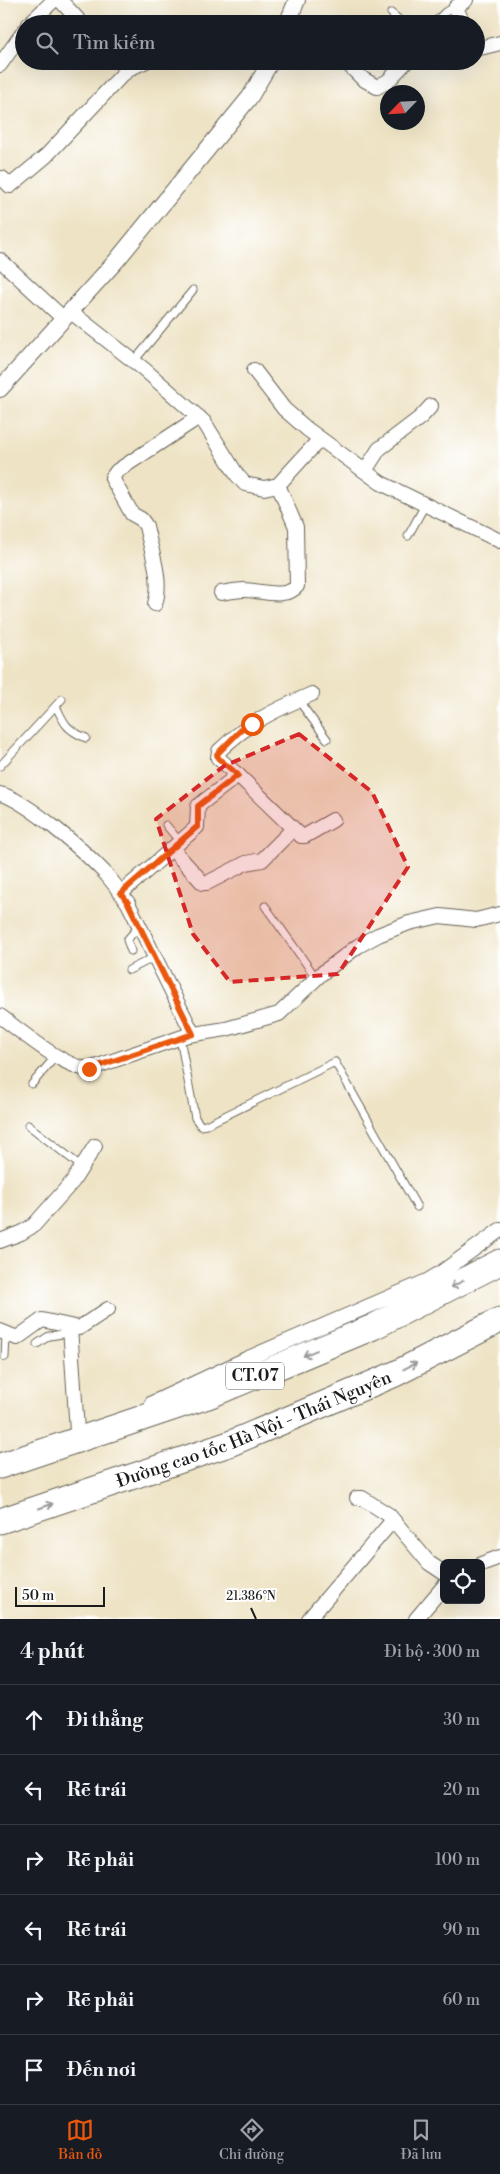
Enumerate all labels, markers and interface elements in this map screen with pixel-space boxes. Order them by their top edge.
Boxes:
search box [15,15,485,70]
icon: search [33,29,61,57]
text: Tìm kiếm [73,31,156,55]
north arrow [380,85,425,130]
route start [241,713,264,736]
route end [78,1058,101,1081]
one-way arrow [449,1279,464,1289]
one-way arrow [303,1349,318,1359]
one-way arrow [402,1361,417,1370]
road number: CT.07 [226,1362,284,1390]
street label: Đường cao tốc Hà Nội - Thái Nguyên [113,1365,395,1493]
one-way arrow [38,1500,54,1510]
map controls [440,1559,485,1604]
button: locate [440,1559,485,1604]
scale bar [15,1584,105,1607]
text: 50 m [22,1587,54,1605]
text: 21.386°N [226,1589,276,1604]
text: 4 phút [20,1639,84,1665]
text: Đi bộ · 300 m [384,1642,480,1662]
icon: ahead [20,1706,48,1734]
text: Đi thẳng [67,1708,143,1732]
text: 30 m [443,1710,480,1730]
icon: left [20,1776,48,1804]
text: Rẽ trái [67,1778,127,1802]
text: 20 m [443,1780,480,1800]
icon: right [20,1846,48,1874]
text: Rẽ phải [67,1848,134,1872]
text: 100 m [435,1850,480,1870]
icon: left [20,1916,48,1944]
text: Rẽ trái [67,1918,127,1942]
text: 90 m [442,1920,480,1940]
icon: right [20,1986,48,2014]
text: Rẽ phải [67,1988,134,2012]
text: 60 m [442,1990,480,2010]
icon: arrive [20,2056,48,2084]
text: Đến nơi [67,2058,136,2082]
tab: Bản đồ [58,2116,102,2164]
tab: Chỉ đường [219,2116,284,2164]
tab: Đã lưu [401,2116,442,2164]

